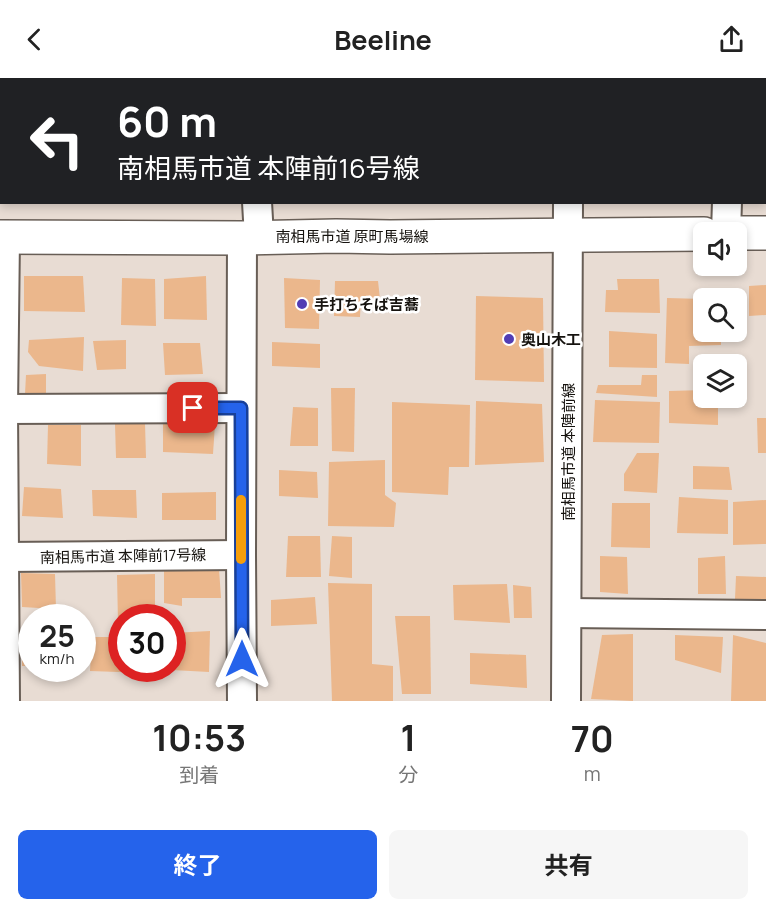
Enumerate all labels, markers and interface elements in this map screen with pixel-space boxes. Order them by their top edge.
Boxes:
text: Beeline [334,21,432,58]
icon: back [18,23,51,56]
icon: share [715,23,748,56]
text: 60 m [117,92,217,150]
icon: left [18,102,96,180]
text: 南相馬市道 本陣前16号線 [117,149,420,186]
map controls [693,222,747,408]
button: sound [693,222,747,276]
street label: 南相馬市道 原町馬場線 [275,226,429,247]
button: search [693,288,747,342]
place label: 手打ちそば吉蕎 [314,294,419,315]
marker: 手打ちそば吉蕎 [295,297,309,311]
place label: 奥山木工 [521,329,581,350]
marker: 奥山木工 [502,332,516,346]
button: layers [693,354,747,408]
pin [167,382,218,433]
street label: 南相馬市道 本陣前線 [558,383,579,521]
icon: arrive [176,391,209,424]
street label: 南相馬市道 本陣前17号線 [40,544,206,568]
speed limit sign: 30 [108,604,186,682]
text: 25 [39,615,75,656]
position arrow [210,627,274,691]
text: km/h [40,648,74,669]
text: 10:53 [152,713,246,762]
text: 1 [401,713,416,762]
text: 70 [571,714,614,763]
text: m [584,760,601,787]
text: 到着 [179,761,219,788]
text: 分 [398,761,418,788]
button: 終了 [18,830,377,899]
button: 共有 [389,830,748,899]

